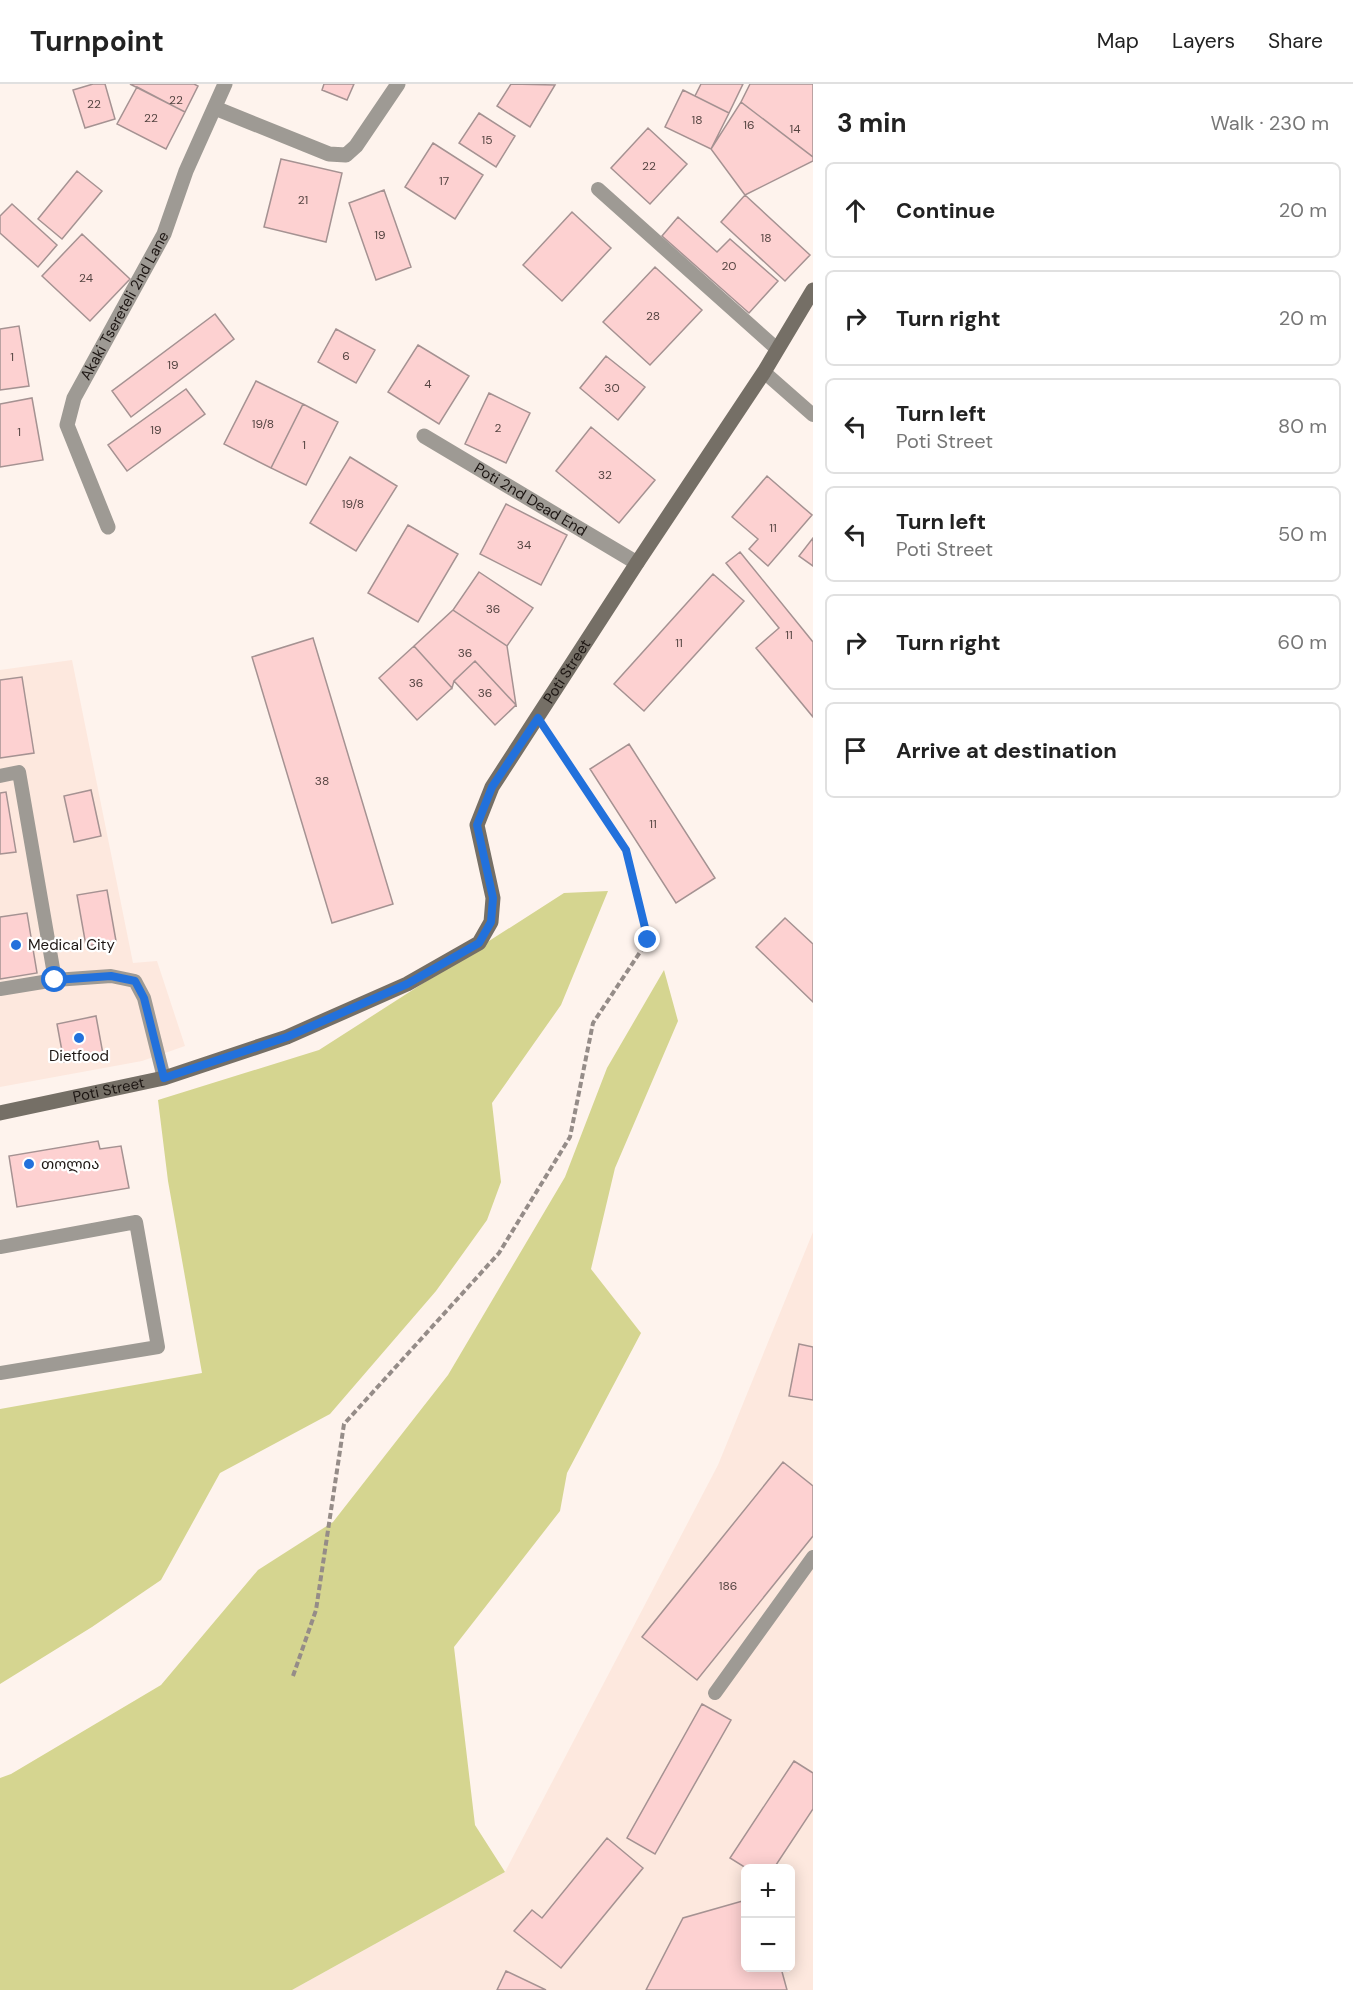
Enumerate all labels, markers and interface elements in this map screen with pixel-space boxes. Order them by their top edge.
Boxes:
text: Turnpoint [30,23,164,60]
text: Map [1097,27,1139,55]
text: Layers [1172,27,1235,55]
text: Share [1268,27,1323,55]
house number: 22 [169,92,183,108]
house number: 22 [87,96,101,112]
text: 3 min [837,106,906,140]
house number: 22 [144,110,158,126]
text: Walk · 230 m [1210,110,1329,136]
house number: 18 [691,112,703,128]
house number: 16 [743,117,755,133]
house number: 14 [789,121,801,137]
house number: 15 [481,132,493,148]
house number: 22 [642,158,656,174]
house number: 17 [439,173,449,189]
house number: 21 [298,192,308,208]
icon: ahead [839,194,872,227]
text: Continue [896,196,995,225]
text: 20 m [1279,197,1327,223]
house number: 19 [374,227,386,243]
street label: Akaki Tsereteli 2nd Lane [76,228,174,384]
house number: 18 [760,230,772,246]
house number: 20 [721,258,737,274]
house number: 24 [79,270,93,286]
icon: right [839,302,872,335]
text: Turn right [896,304,1001,333]
text: 20 m [1279,305,1327,331]
house number: 28 [646,308,660,324]
house number: 6 [342,348,350,364]
house number: 1 [10,349,14,365]
house number: 19 [167,357,179,373]
house number: 4 [424,376,432,392]
house number: 30 [604,380,620,396]
text: Turn left [896,399,986,428]
icon: left [839,410,872,443]
text: 80 m [1278,413,1327,439]
house number: 19/8 [252,416,274,432]
house number: 2 [495,420,502,436]
house number: 19 [150,422,162,438]
house number: 1 [17,424,21,440]
text: Poti Street [896,428,993,454]
house number: 1 [302,437,306,453]
street label: Poti 2nd Dead End [470,458,591,541]
house number: 32 [598,467,612,483]
house number: 19/8 [342,496,364,512]
text: Turn left [896,507,986,536]
icon: left [839,518,872,551]
house number: 11 [769,520,777,536]
text: 50 m [1278,521,1327,547]
text: Poti Street [896,536,993,562]
house number: 34 [517,537,531,553]
house number: 36 [486,601,500,617]
icon: right [839,626,872,659]
house number: 11 [785,627,793,643]
text: Turn right [896,628,1001,657]
text: 60 m [1278,629,1327,655]
street label: Poti Street [539,635,595,707]
house number: 11 [675,635,683,651]
house number: 36 [458,645,472,661]
house number: 36 [409,675,423,691]
house number: 36 [478,685,492,701]
icon: arrive [839,734,872,767]
text: Arrive at destination [896,736,1117,765]
house number: 38 [315,773,329,789]
house number: 11 [649,816,657,832]
route end [634,926,660,952]
place label: Medical City [28,935,115,955]
marker: Medical City [9,938,23,952]
route start [41,966,67,992]
marker: Dietfood [72,1031,86,1045]
place label: Dietfood [49,1046,109,1066]
street label: Poti Street [71,1072,146,1107]
place label: თოლია [41,1154,99,1174]
marker: თოლია [22,1157,36,1171]
house number: 186 [719,1578,737,1594]
map controls [741,1864,795,1972]
button: + [741,1864,795,1918]
button: − [741,1918,795,1972]

